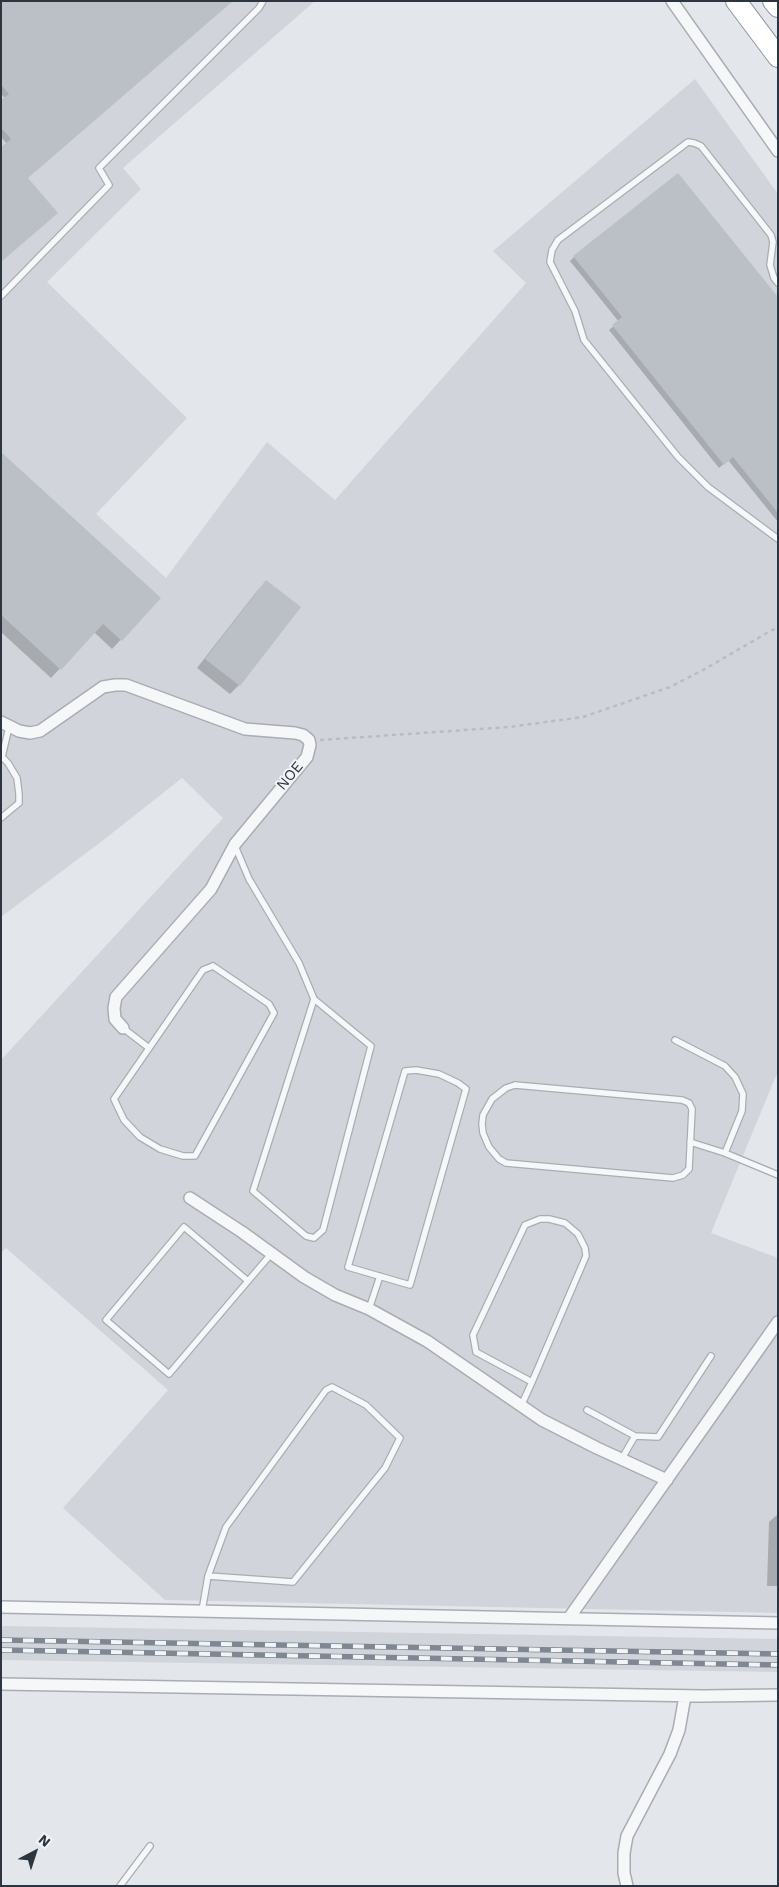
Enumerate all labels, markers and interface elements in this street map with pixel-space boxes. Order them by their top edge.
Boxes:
street label: NOE [273,758,307,794]
north arrow [10,1827,60,1877]
text: N [36,1831,54,1850]

